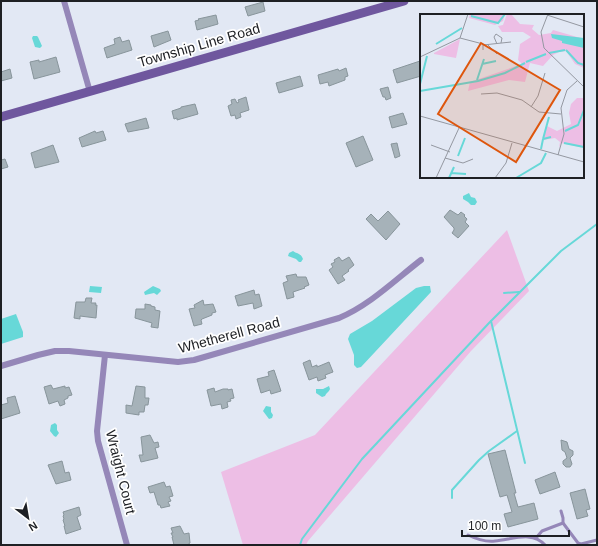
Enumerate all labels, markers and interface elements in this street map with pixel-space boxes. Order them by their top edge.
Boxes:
inset map [420,14,584,178]
street label: Township Line Road [136,20,262,70]
street label: Whetherell Road [177,314,281,356]
street label: Wraight Court [103,428,139,516]
north arrow [8,498,48,538]
scale bar [462,512,569,538]
text: N [27,519,40,534]
text: 100 m [468,519,501,533]

